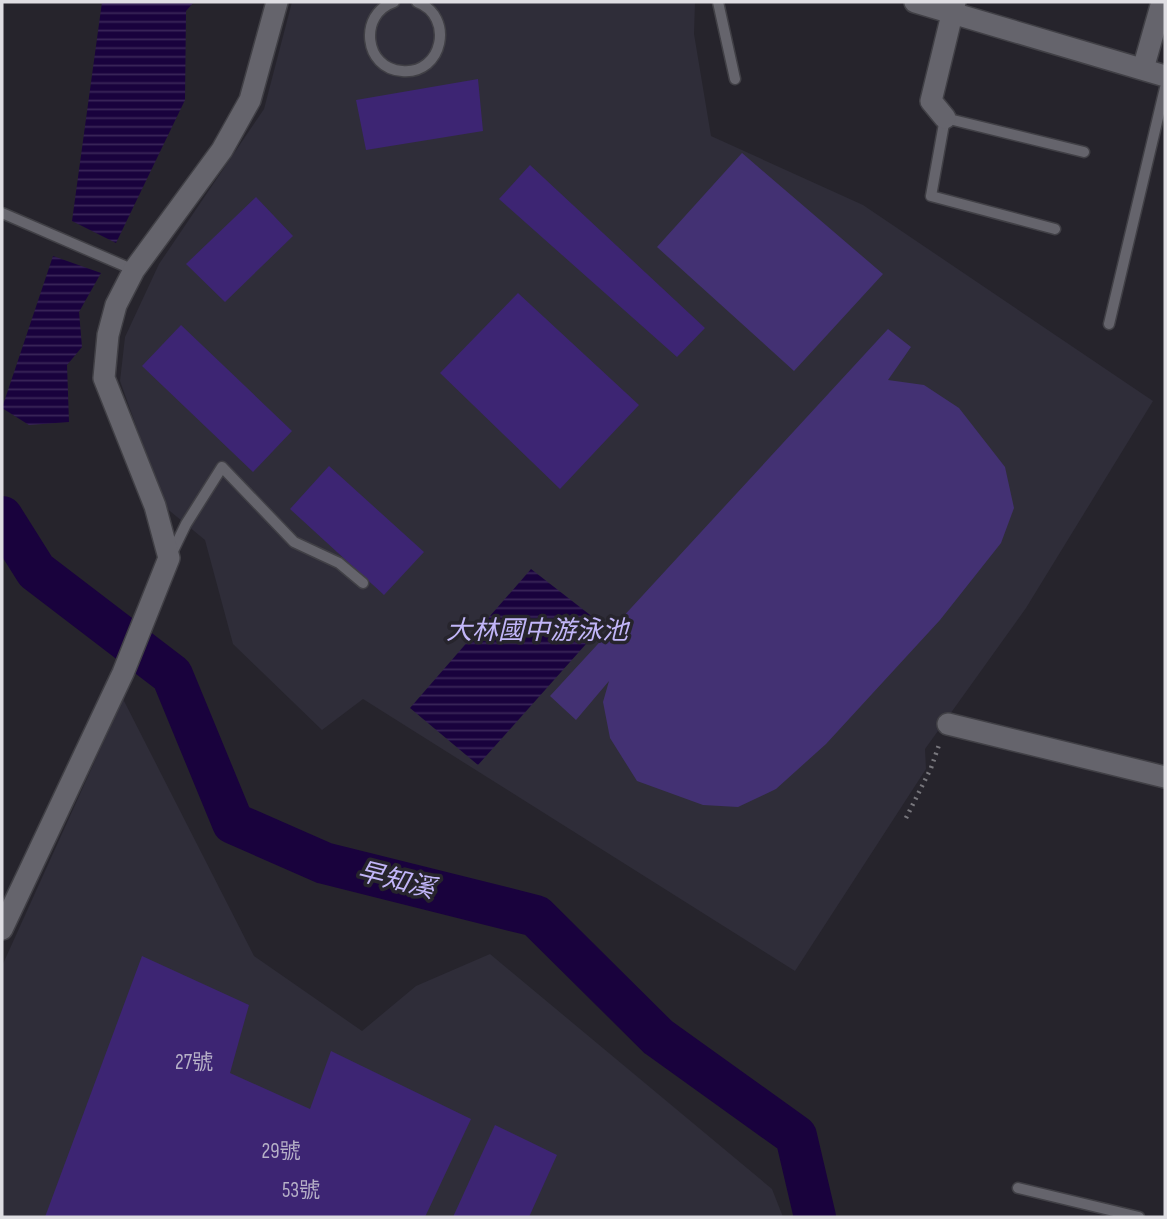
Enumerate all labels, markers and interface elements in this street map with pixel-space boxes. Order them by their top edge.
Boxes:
water label: 大林國中游泳池 [446,616,631,647]
water label: 早知溪 [354,857,441,906]
house number: 27號 [175,1050,213,1075]
house number: 29號 [262,1139,300,1164]
house number: 53號 [282,1178,320,1203]

